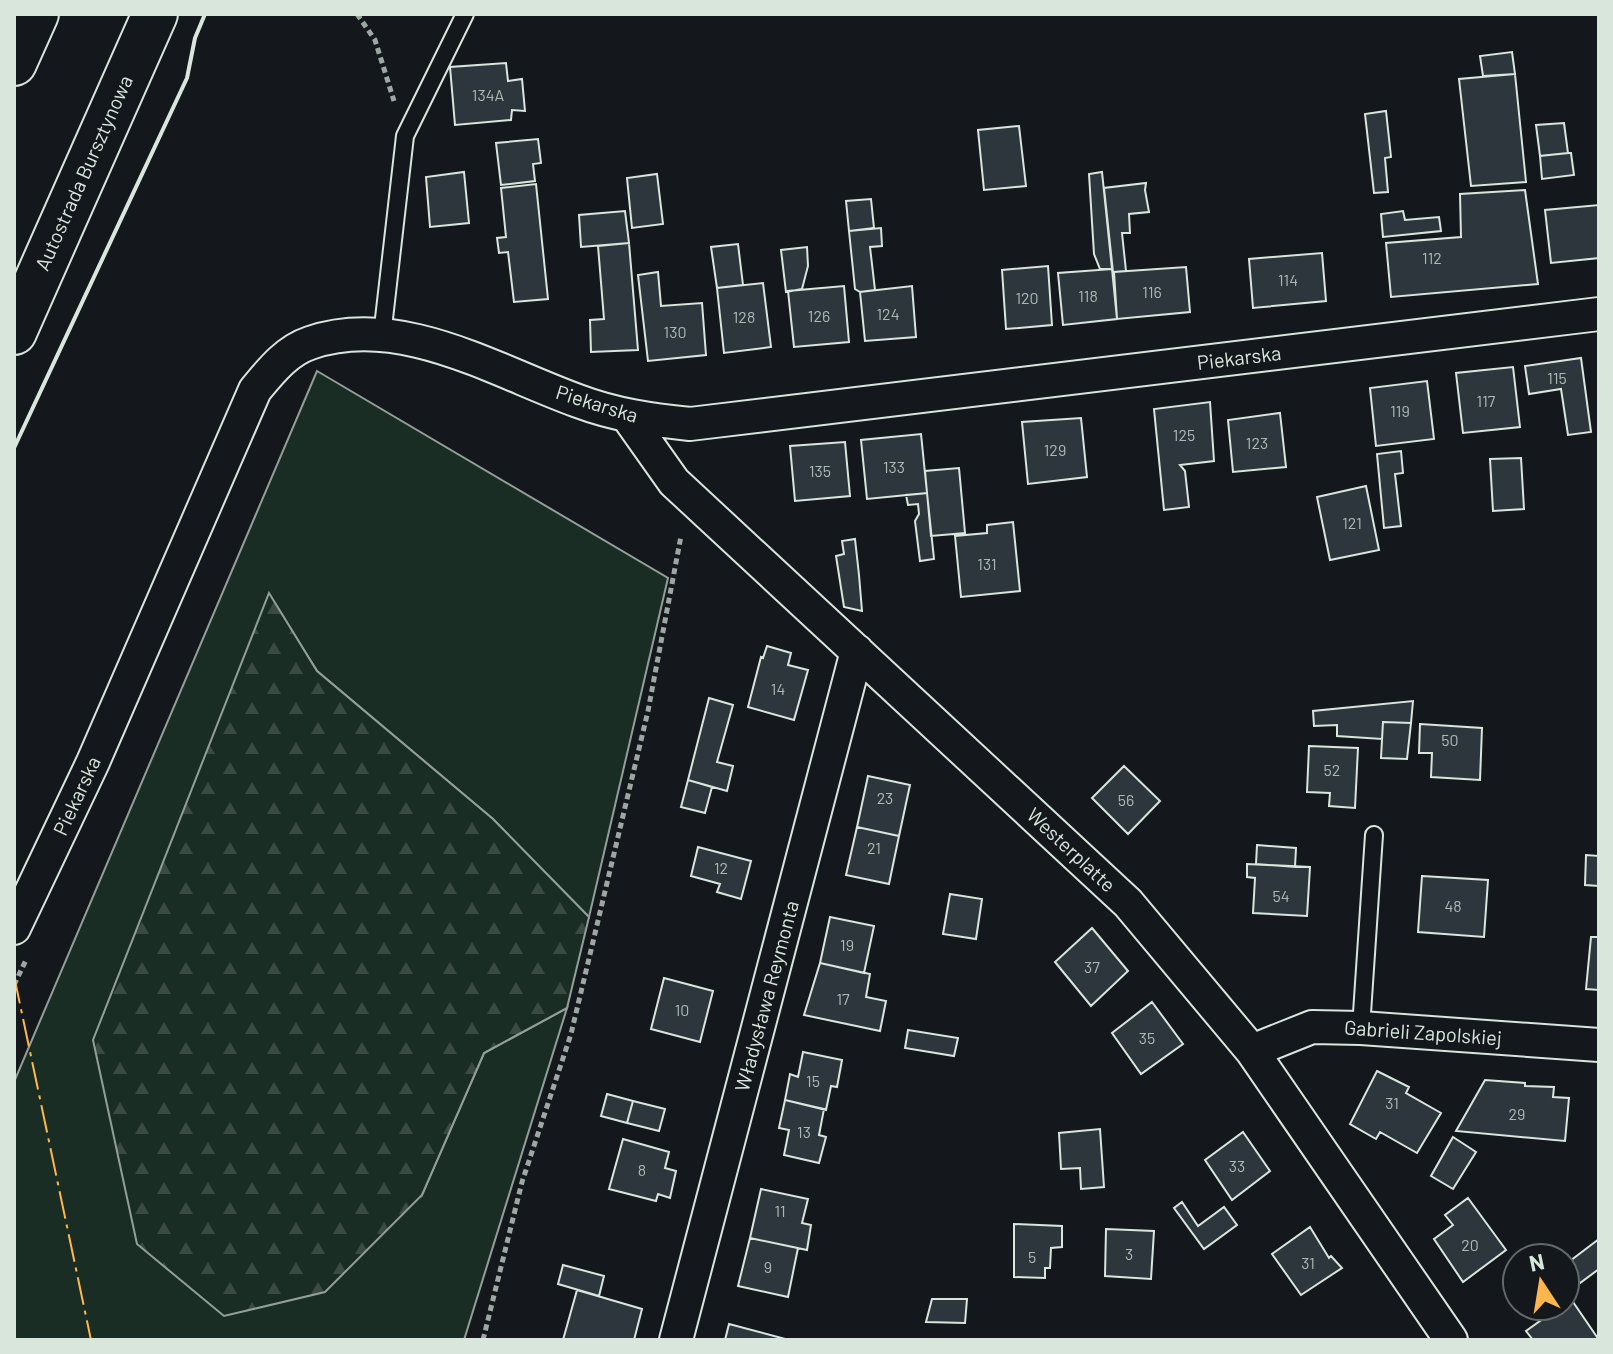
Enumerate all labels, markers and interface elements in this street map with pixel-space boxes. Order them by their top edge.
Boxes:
street label: Autostrada Bursztynowa [29,71,137,274]
house number: 134A [472,85,504,104]
house number: 112 [1422,248,1442,267]
house number: 114 [1278,270,1298,289]
house number: 116 [1142,282,1162,301]
house number: 118 [1078,286,1098,305]
house number: 120 [1015,288,1039,307]
house number: 124 [877,304,900,323]
house number: 126 [808,306,830,325]
house number: 128 [733,307,755,326]
house number: 130 [664,322,686,341]
street label: Piekarska [1195,340,1282,374]
house number: 115 [1547,368,1567,387]
street label: Piekarska [553,379,641,427]
house number: 117 [1477,391,1496,410]
house number: 119 [1390,401,1410,420]
house number: 125 [1173,425,1195,444]
house number: 123 [1246,433,1268,452]
house number: 129 [1044,440,1066,459]
house number: 133 [883,457,905,476]
house number: 135 [809,461,831,480]
house number: 121 [1342,513,1362,532]
house number: 131 [977,554,997,573]
house number: 14 [771,679,785,698]
house number: 50 [1441,730,1459,749]
street label: Piekarska [47,752,105,839]
house number: 52 [1324,760,1340,779]
house number: 23 [877,788,893,807]
house number: 56 [1118,790,1134,809]
street label: Westerplatte [1022,802,1121,896]
house number: 21 [867,838,881,857]
house number: 12 [714,858,728,877]
house number: 54 [1272,886,1290,905]
house number: 48 [1444,896,1462,915]
street label: Władysława Reymonta [729,898,803,1094]
house number: 19 [840,935,854,954]
house number: 37 [1084,957,1100,976]
house number: 17 [836,989,850,1008]
house number: 10 [675,1000,689,1019]
street label: Gabrieli Zapolskiej [1343,1015,1503,1049]
house number: 35 [1139,1028,1155,1047]
house number: 15 [806,1071,820,1090]
house number: 31 [1385,1093,1399,1112]
house number: 29 [1509,1104,1525,1123]
house number: 13 [797,1122,811,1141]
house number: 33 [1229,1156,1245,1175]
house number: 8 [638,1160,646,1179]
house number: 11 [774,1201,786,1220]
house number: 20 [1461,1235,1479,1254]
north arrow [1501,1242,1581,1322]
house number: 3 [1125,1244,1133,1263]
house number: 5 [1028,1247,1036,1266]
text: N [1527,1247,1546,1276]
house number: 31 [1301,1253,1315,1272]
house number: 9 [764,1257,772,1276]

